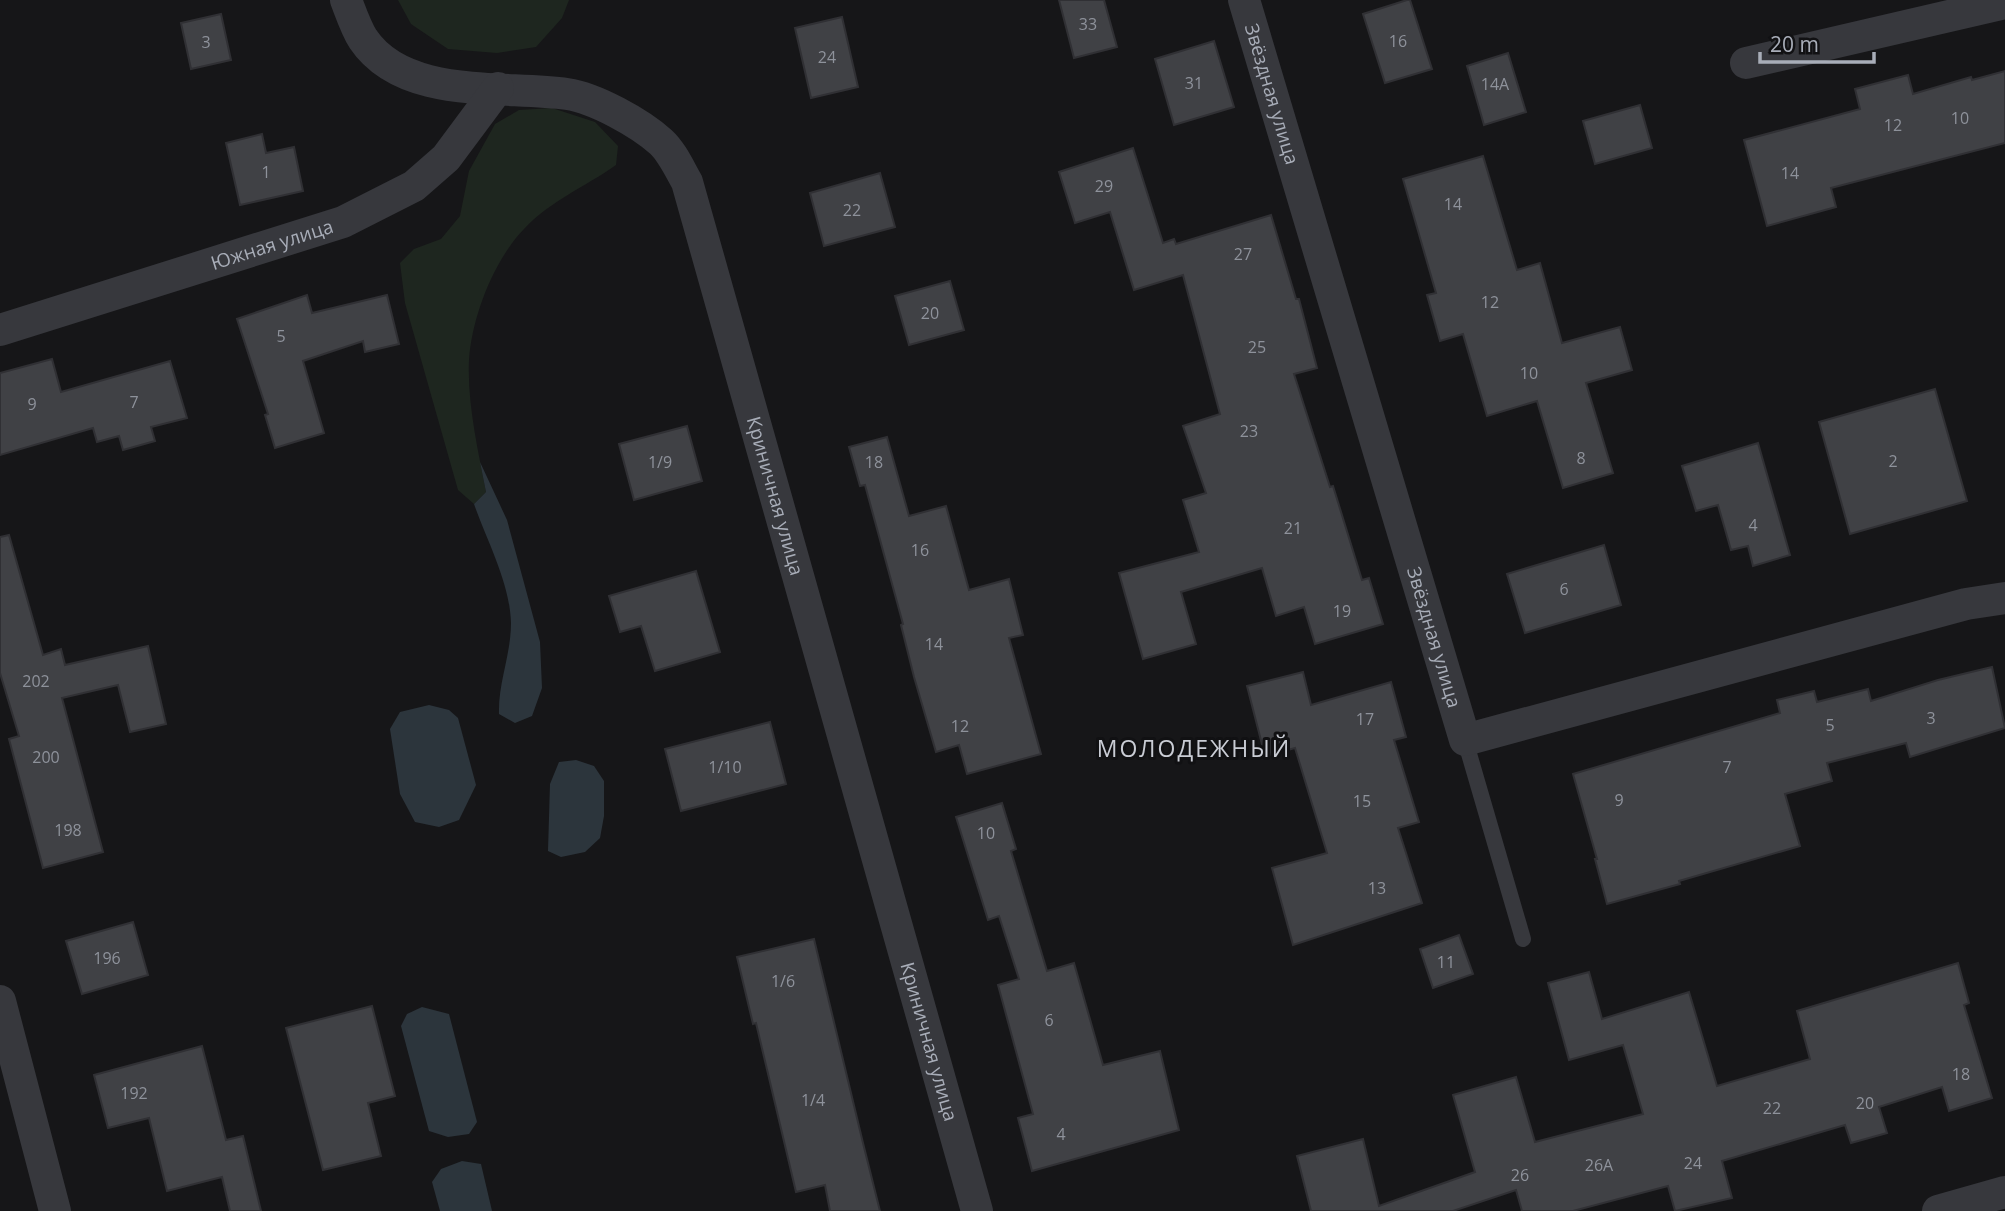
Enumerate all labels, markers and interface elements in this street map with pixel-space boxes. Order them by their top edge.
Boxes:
house number: 33 [1079,13,1097,35]
street label: Звёздная улица [1239,20,1305,167]
scale bar [1760,21,1874,65]
house number: 16 [1389,30,1407,52]
text: 20 m [1770,30,1819,58]
house number: 3 [201,31,211,53]
house number: 24 [818,46,836,68]
house number: 31 [1185,72,1203,94]
house number: 14А [1481,73,1510,95]
house number: 10 [1951,107,1969,129]
house number: 12 [1884,114,1902,136]
house number: 1 [261,161,271,183]
house number: 14 [1781,162,1799,184]
house number: 29 [1095,175,1113,197]
house number: 14 [1444,193,1462,215]
house number: 22 [843,199,861,221]
street label: Южная улица [207,213,336,276]
house number: 27 [1234,243,1252,265]
house number: 12 [1481,291,1499,313]
house number: 20 [921,302,939,324]
house number: 5 [276,325,286,347]
house number: 25 [1248,336,1266,358]
house number: 10 [1520,362,1538,384]
house number: 7 [129,391,139,413]
house number: 9 [27,393,37,415]
street label: Криничная улица [741,413,810,578]
house number: 23 [1240,420,1258,442]
house number: 8 [1576,447,1586,469]
house number: 2 [1888,450,1898,472]
house number: 1/9 [648,451,672,473]
house number: 18 [865,451,883,473]
house number: 4 [1748,514,1758,536]
house number: 21 [1284,517,1302,539]
house number: 16 [911,539,929,561]
street label: Звёздная улица [1401,564,1468,711]
house number: 6 [1559,578,1569,600]
house number: 19 [1333,600,1351,622]
house number: 14 [925,633,943,655]
house number: 202 [22,670,50,692]
house number: 3 [1926,707,1936,729]
house number: 17 [1356,708,1374,730]
house number: 5 [1825,714,1835,736]
house number: 12 [951,715,969,737]
district label: МОЛОДЕЖНЫЙ [1097,732,1291,764]
house number: 200 [32,746,60,768]
house number: 1/10 [708,756,742,778]
house number: 7 [1722,756,1732,778]
house number: 9 [1614,789,1624,811]
house number: 15 [1353,790,1371,812]
house number: 198 [54,819,82,841]
house number: 10 [977,822,995,844]
house number: 13 [1368,877,1386,899]
house number: 196 [93,947,121,969]
house number: 11 [1437,951,1455,973]
street label: Криничная улица [895,959,964,1124]
house number: 1/6 [771,970,795,992]
house number: 6 [1044,1009,1054,1031]
house number: 18 [1952,1063,1970,1085]
house number: 192 [120,1082,148,1104]
house number: 1/4 [801,1089,825,1111]
house number: 20 [1856,1092,1874,1114]
house number: 22 [1763,1097,1781,1119]
house number: 4 [1056,1123,1066,1145]
house number: 24 [1684,1152,1702,1174]
house number: 26А [1585,1154,1614,1176]
house number: 26 [1511,1164,1529,1186]

